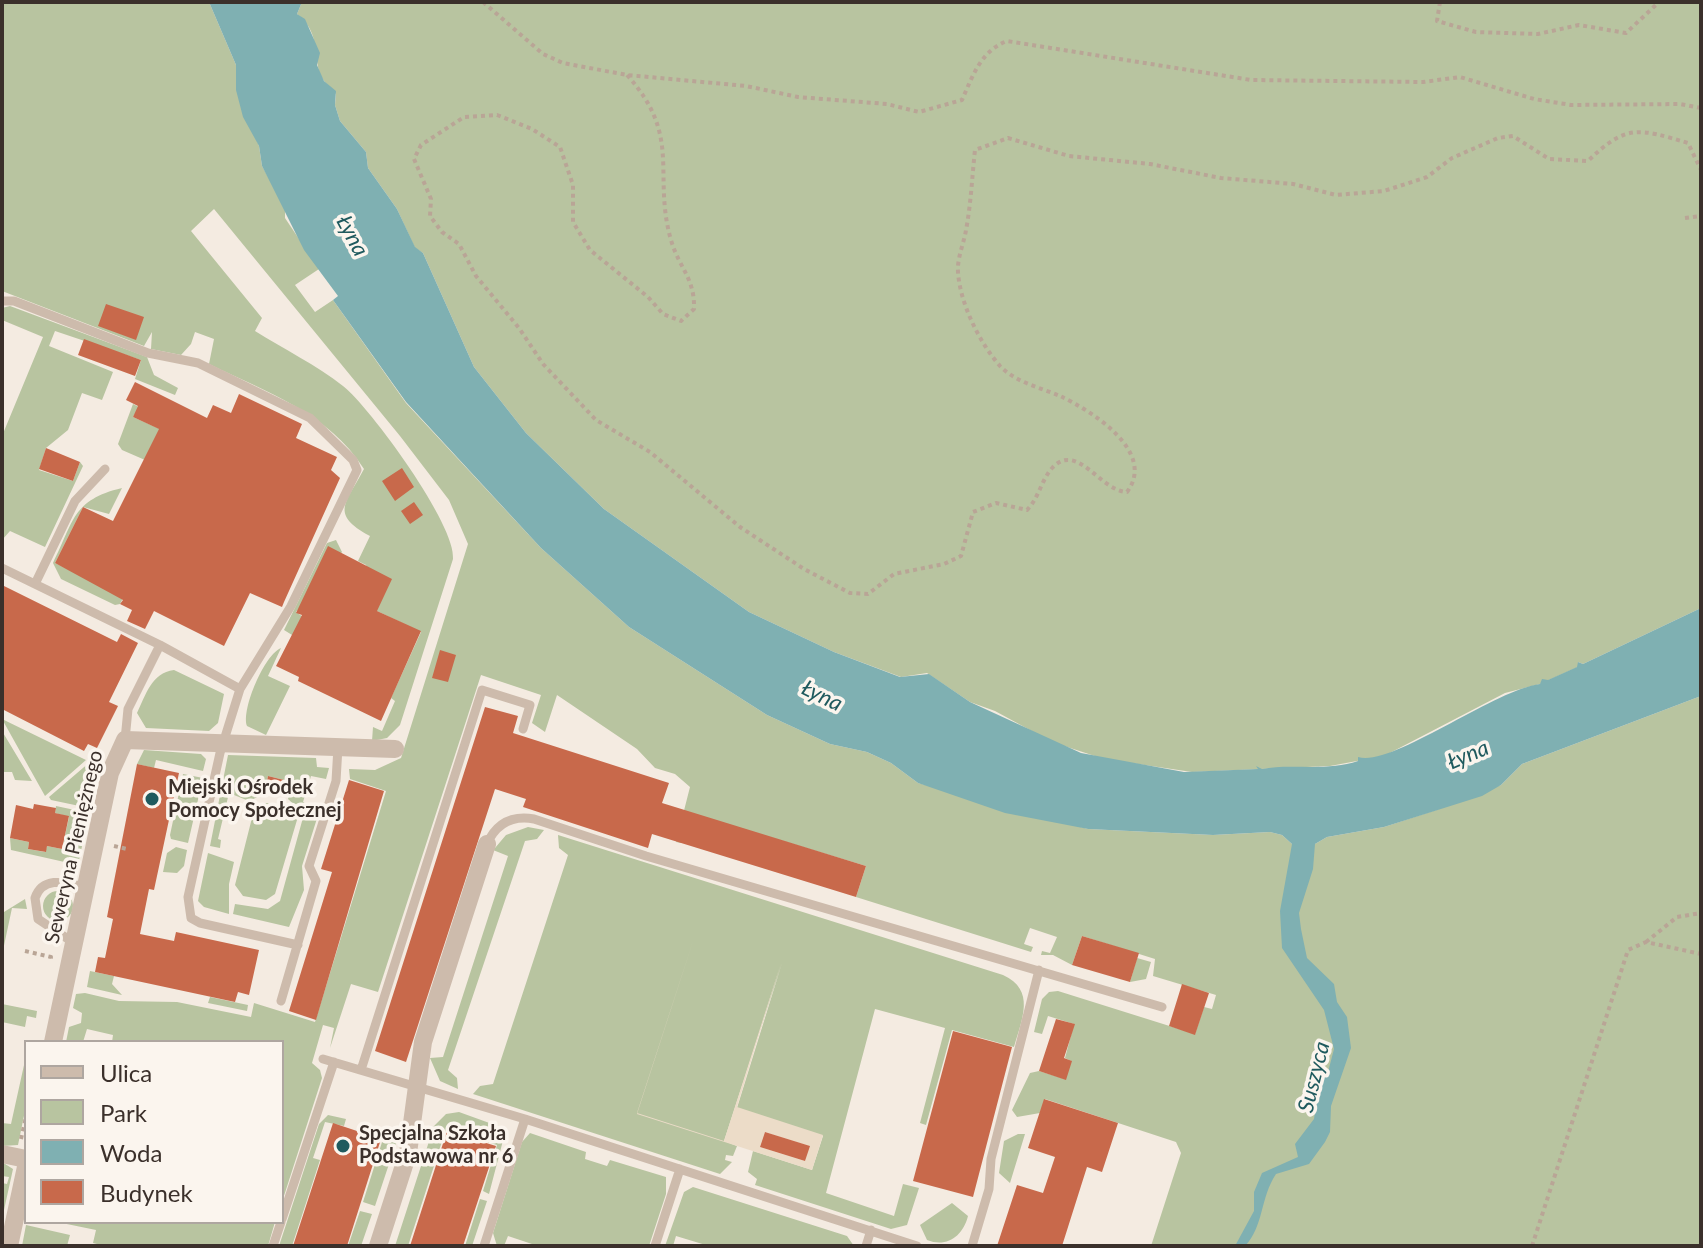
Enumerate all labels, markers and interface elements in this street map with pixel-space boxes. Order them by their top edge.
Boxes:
water label: Łyna [330,211,374,261]
water label: Łyna [797,675,847,717]
water label: Łyna [1443,735,1493,775]
street label: Seweryna Pieniężnego [40,748,108,946]
place label: Miejski Ośrodek Pomocy Społecznej [168,776,341,823]
marker: Miejski Ośrodek Pomocy Społecznej [143,790,161,808]
water label: Suszyca [1292,1039,1336,1115]
legend [24,1040,284,1224]
text: Ulica [100,1058,152,1087]
text: Park [100,1098,147,1127]
place label: Specjalna Szkoła Podstawowa nr 6 [359,1122,513,1169]
marker: Specjalna Szkoła Podstawowa nr 6 [334,1137,352,1155]
text: Woda [100,1138,162,1167]
text: Budynek [100,1178,193,1207]

